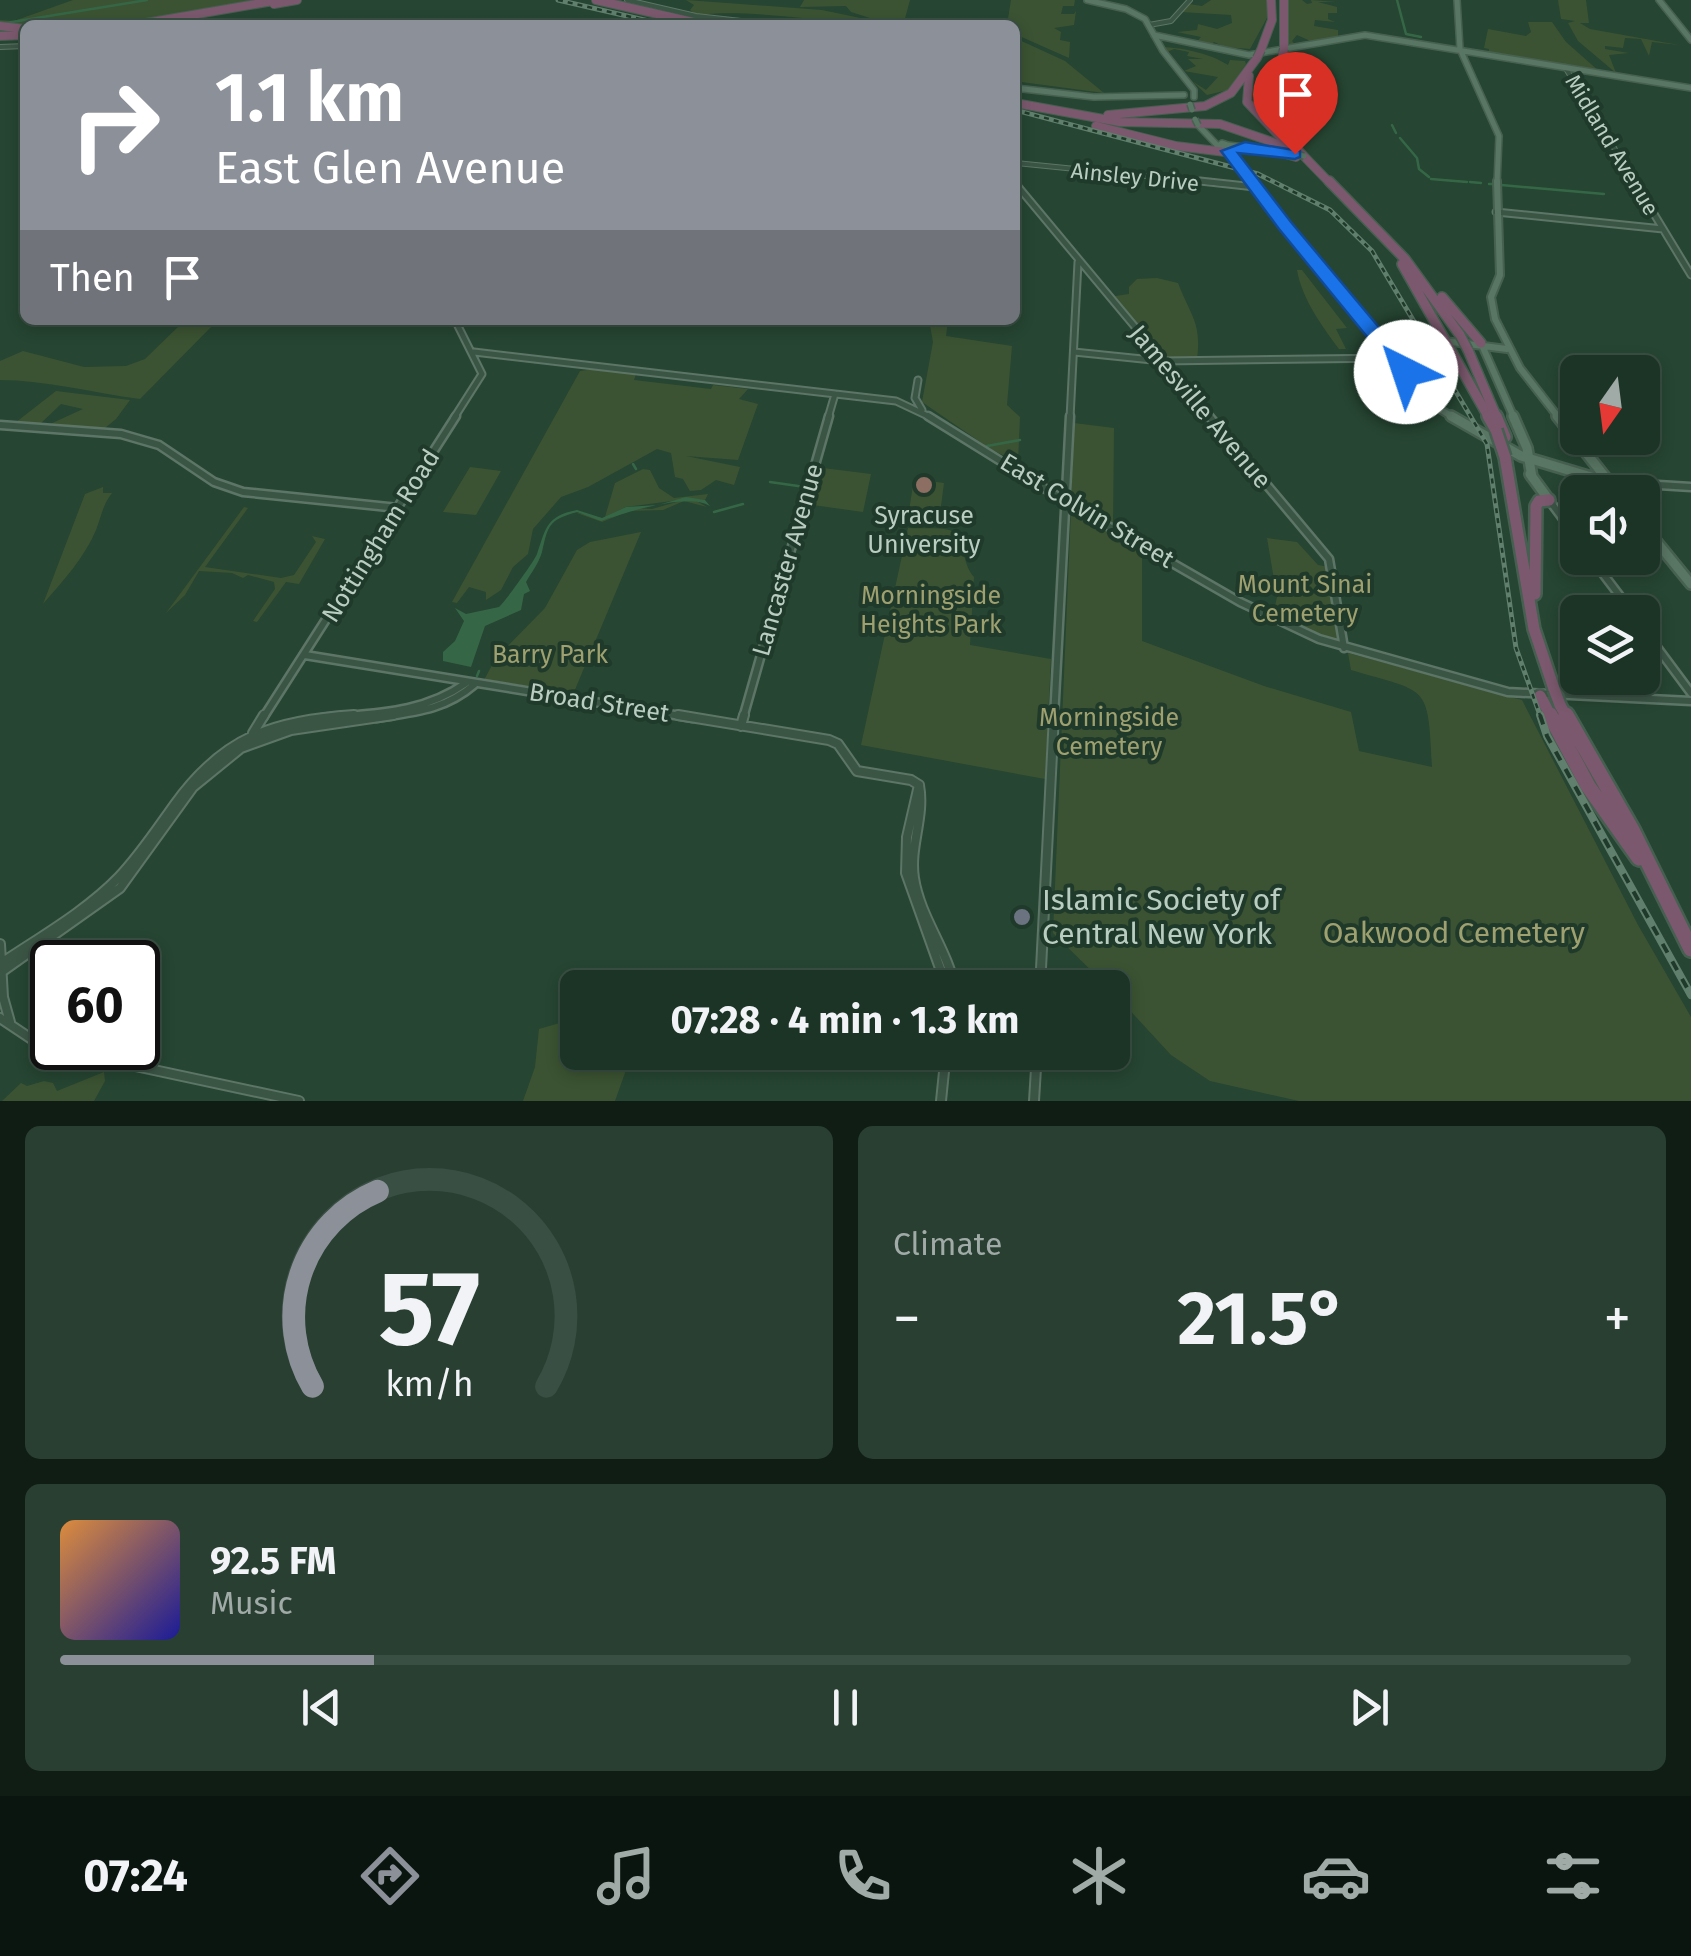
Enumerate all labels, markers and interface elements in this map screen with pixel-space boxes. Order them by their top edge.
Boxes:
pin [1253,52,1338,155]
text: 1.1 km [215,56,404,140]
icon: right [50,60,180,190]
icon: arrive [1268,67,1323,122]
street label: Midland Avenue [1559,70,1665,220]
text: East Glen Avenue [215,141,565,195]
street label: Ainsley Drive [1070,157,1200,197]
icon: arrive [155,250,210,305]
text: Then [50,255,135,301]
street label: Jamesville Avenue [1123,319,1277,495]
position arrow [1354,320,1458,424]
north arrow [1560,355,1660,455]
map controls [1560,355,1660,695]
street label: Nottingham Road [316,444,446,628]
street label: East Colvin Street [995,447,1180,575]
street label: Lancaster Avenue [746,460,830,660]
marker: Syracuse University [913,474,935,496]
button: sound [1560,475,1660,575]
place label: Syracuse University [867,501,981,560]
park label: Mount Sinai Cemetery [1238,570,1372,629]
park label: Morningside Heights Park [860,581,1002,640]
button: layers [1560,595,1660,695]
park label: Barry Park [492,640,608,670]
street label: Broad Street [527,677,672,729]
park label: Morningside Cemetery [1039,703,1179,762]
place label: Islamic Society of Central New York [1042,882,1282,952]
marker: Islamic Society of Central New York [1011,906,1033,928]
park label: Oakwood Cemetery [1323,915,1585,951]
speed limit sign: 60 [30,940,160,1070]
text: 07:28 · 4 min · 1.3 km [671,997,1019,1043]
text: Climate [893,1225,1002,1263]
text: 57 [378,1247,480,1372]
text: 21.5° [1177,1274,1347,1364]
text: − [893,1286,921,1352]
text: + [1604,1286,1631,1352]
text: km/h [385,1363,473,1405]
text: 92.5 FM [210,1538,336,1584]
text: Music [210,1584,293,1622]
icon: previous [294,1680,349,1735]
icon: pause [818,1680,873,1735]
icon: next [1342,1680,1397,1735]
icon: directions [355,1841,425,1911]
icon: music [591,1841,661,1911]
icon: phone [828,1841,898,1911]
icon: climate [1064,1841,1134,1911]
icon: car [1301,1841,1371,1911]
icon: filters [1538,1841,1608,1911]
text: 07:24 [83,1849,188,1903]

